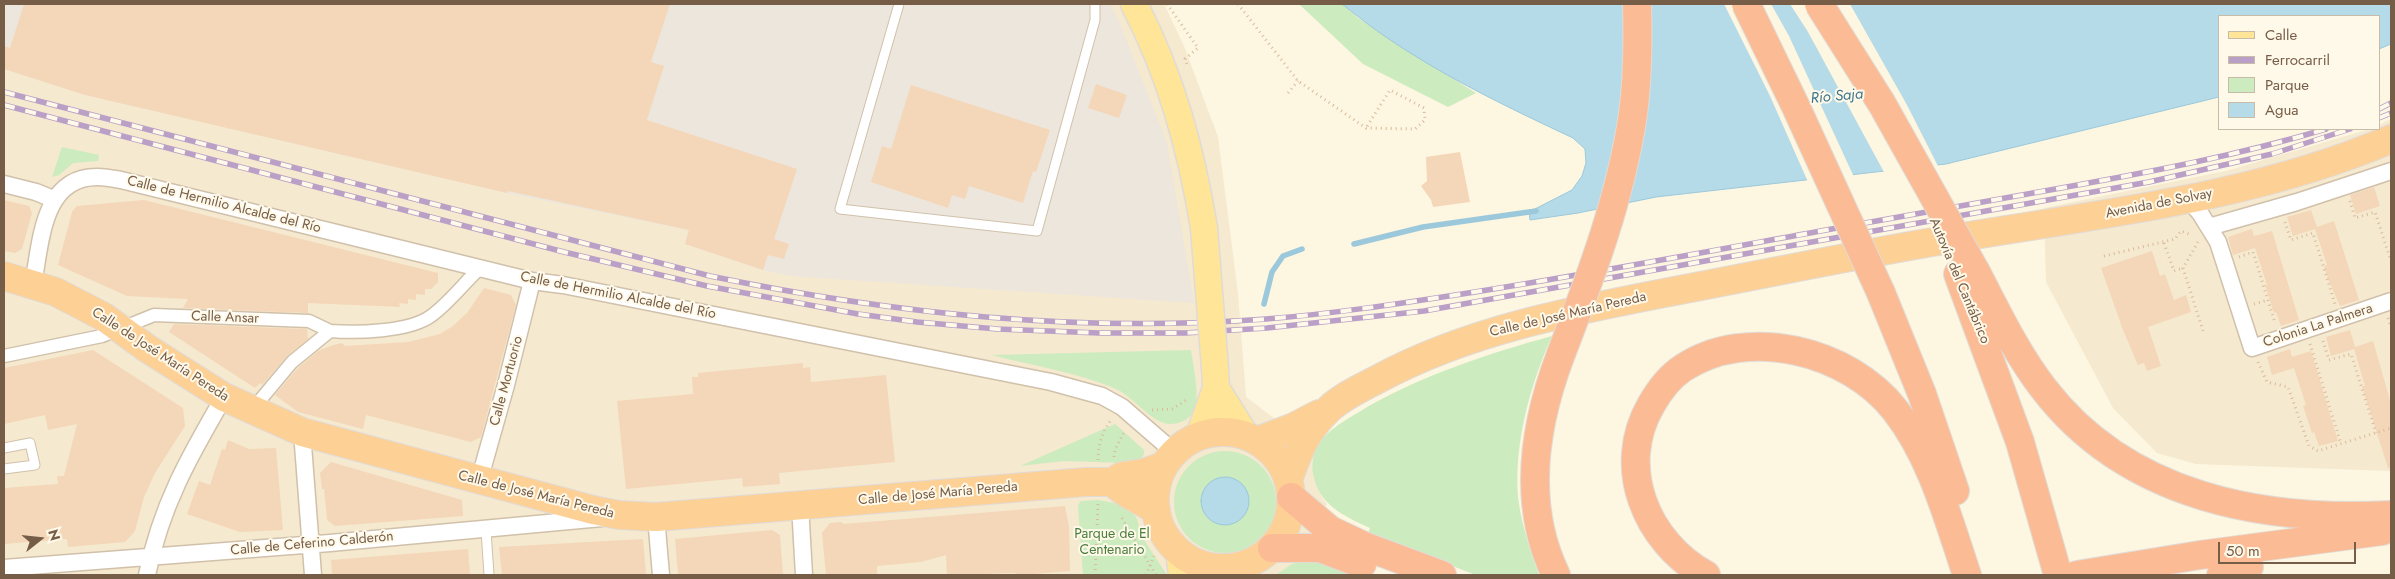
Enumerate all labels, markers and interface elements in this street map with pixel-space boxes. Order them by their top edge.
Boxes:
legend [2218,15,2380,130]
text: Calle [2265,24,2297,46]
text: Ferrocarril [2265,49,2330,71]
text: Parque [2265,74,2309,96]
water label: Río Saja [1810,86,1864,108]
text: Agua [2265,99,2299,121]
street label: Calle de Hermilio Alcalde del Río [125,173,323,237]
street label: Avenida de Solvay [2104,185,2214,223]
street label: Autovía del Cantábrico [1925,216,1993,346]
street label: Calle de Hermilio Alcalde del Río [519,269,717,323]
street label: Calle de José María Pereda [1488,289,1648,341]
street label: Colonia La Palmera [2261,300,2375,352]
street label: Calle de José María Pereda [88,304,232,406]
street label: Calle Ansar [191,308,259,328]
street label: Calle Mortuorio [487,334,527,428]
street label: Calle de José María Pereda [456,467,616,523]
street label: Calle de José María Pereda [858,479,1018,509]
north arrow [15,514,65,564]
text: N [43,527,66,543]
park label: Parque de El Centenario [1074,527,1150,560]
street label: Calle de Ceferino Calderón [230,529,394,559]
scale bar [2220,532,2358,564]
text: 50 m [2226,540,2260,562]

